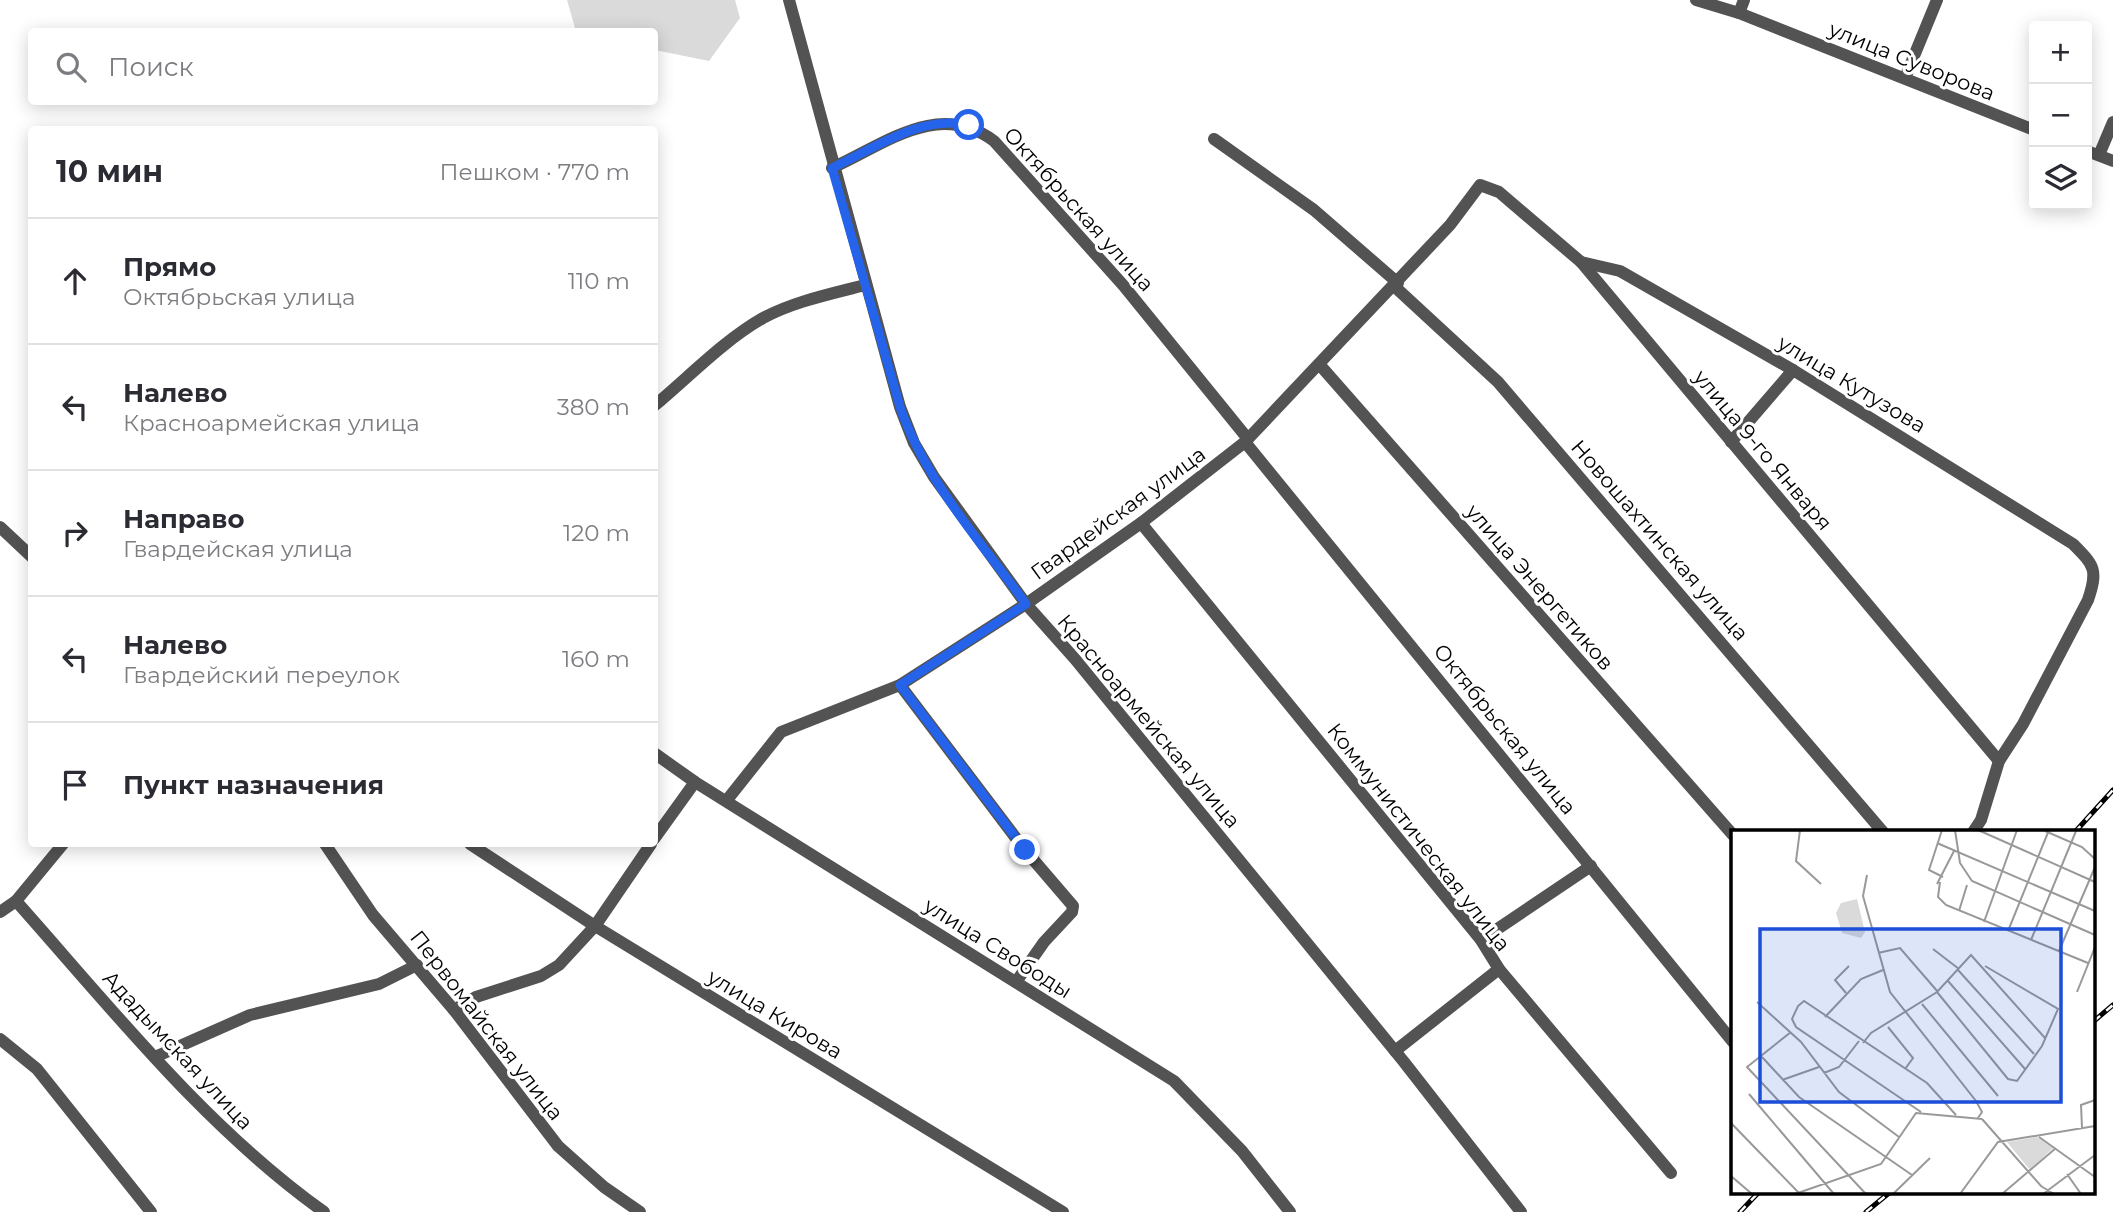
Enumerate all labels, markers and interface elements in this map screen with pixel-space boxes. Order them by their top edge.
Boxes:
street label: улица Суворова [1824,16,1999,106]
map controls [2029,21,2092,210]
button: + [2029,21,2092,84]
search box [28,28,658,105]
icon: search [52,48,90,86]
text: Поиск [108,51,194,83]
button: − [2029,84,2092,147]
route start [953,109,984,140]
street label: Октябрьская улица [999,122,1159,296]
button: layers [2029,147,2092,210]
text: 10 мин [56,153,163,190]
text: Пешком · 770 m [440,158,630,186]
text: Прямо [123,251,216,283]
icon: ahead [56,262,94,300]
text: 110 m [568,267,630,295]
text: Октябрьская улица [123,283,355,311]
street label: улица Кутузова [1773,329,1931,438]
street label: улица 9-го Января [1688,364,1837,535]
text: Налево [123,377,227,409]
icon: left [56,388,94,426]
text: 380 m [557,393,630,421]
text: Красноармейская улица [123,409,420,437]
street label: Новошахтинская улица [1566,435,1754,645]
street label: Гвардейская улица [1026,441,1210,585]
street label: улица Энергетиков [1460,498,1619,675]
text: Направо [123,503,244,535]
icon: right [56,514,94,552]
text: 120 m [563,519,630,547]
text: Гвардейская улица [123,535,353,563]
street label: Красноармейская улица [1052,609,1246,833]
text: Налево [123,629,227,661]
street label: Октябрьская улица [1429,639,1581,819]
icon: left [56,640,94,678]
text: 160 m [562,645,630,673]
text: Гвардейский переулок [123,661,400,689]
street label: Коммунистическая улица [1322,718,1516,956]
icon: arrive [56,766,94,804]
text: Пункт назначения [123,769,384,801]
inset map [1731,830,2096,1194]
route end [1009,834,1040,865]
street label: улица Свободы [919,892,1077,1004]
street label: Первомайская улица [405,925,569,1125]
street label: улица Кирова [702,963,847,1064]
street label: Ададымская улица [98,965,258,1135]

